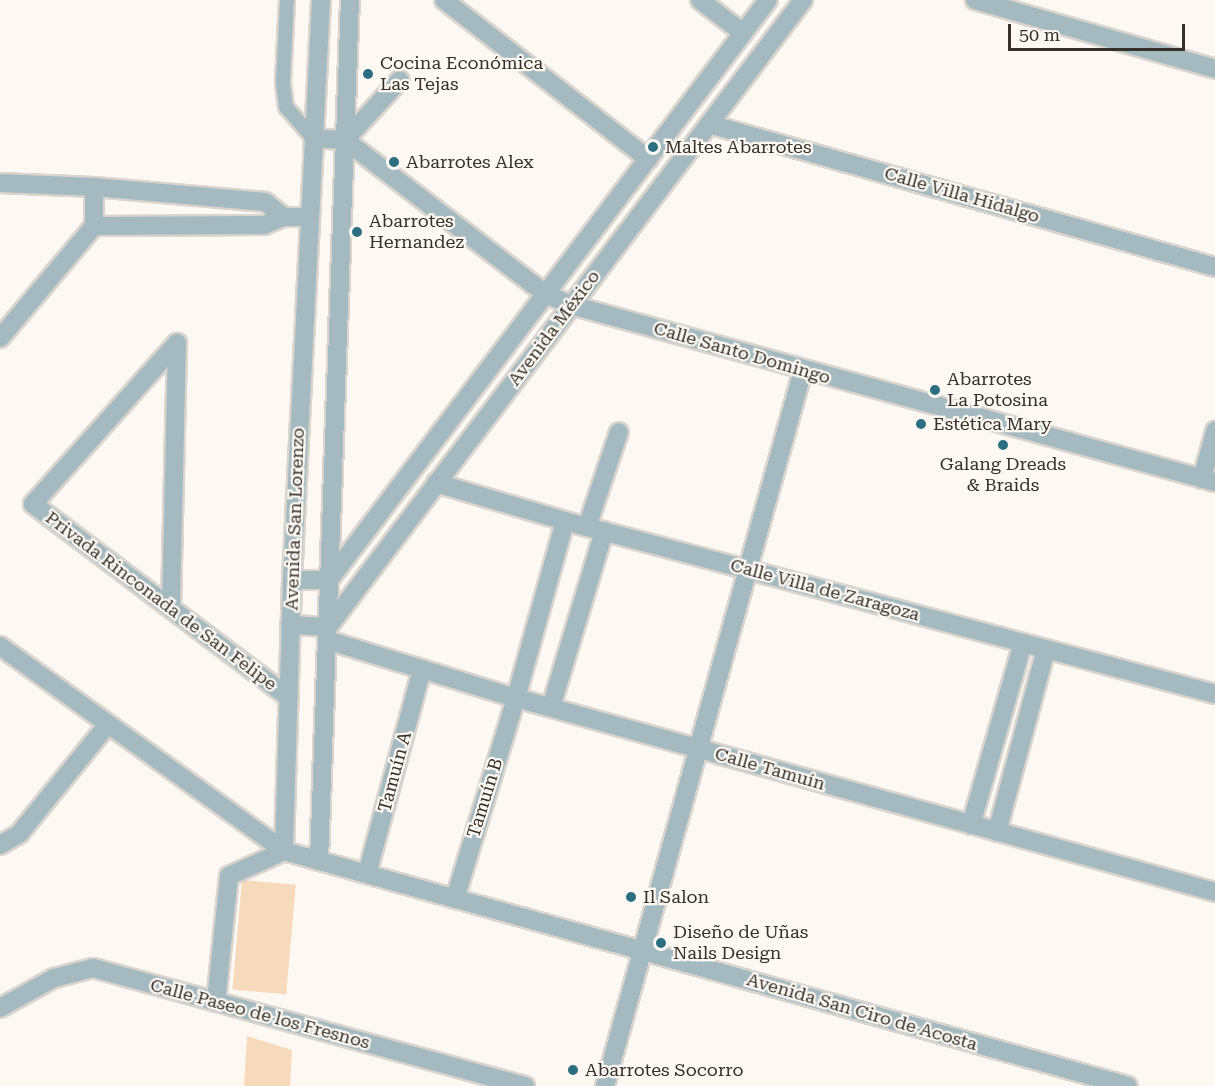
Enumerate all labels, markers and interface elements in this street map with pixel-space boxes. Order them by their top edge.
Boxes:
scale bar [1011,12,1188,50]
text: 50 m [1019,24,1060,45]
place label: Cocina Económica Las Tejas [380,53,543,96]
marker: Cocina Económica Las Tejas [361,67,375,81]
place label: Maltes Abarrotes [665,136,811,158]
marker: Maltes Abarrotes [646,140,660,154]
place label: Abarrotes Alex [406,151,534,173]
marker: Abarrotes Alex [387,155,401,169]
street label: Calle Villa Hidalgo [882,163,1042,227]
place label: Abarrotes Hernandez [369,211,464,254]
marker: Abarrotes Hernandez [350,225,364,239]
street label: Avenida México [504,266,604,390]
street label: Calle Santo Domingo [651,317,833,389]
place label: Abarrotes La Potosina [947,369,1048,412]
marker: Abarrotes La Potosina [928,383,942,397]
place label: Estética Mary [933,413,1052,435]
marker: Estética Mary [914,417,928,431]
street label: Avenida San Lorenzo [281,427,309,611]
marker: Galang Dreads & Braids [996,438,1010,452]
place label: Galang Dreads & Braids [940,454,1066,496]
street label: Privada Rinconada de San Felipe [41,507,281,695]
street label: Calle Villa de Zaragoza [728,554,922,626]
street label: Tamuín A [374,729,416,815]
street label: Calle Tamuín [712,743,828,795]
street label: Tamuín B [463,756,507,840]
place label: Il Salon [643,886,709,908]
marker: Il Salon [624,890,638,904]
place label: Diseño de Uñas Nails Design [673,922,808,964]
marker: Diseño de Uñas Nails Design [654,936,668,950]
street label: Avenida San Ciro de Acosta [744,969,980,1055]
street label: Calle Paseo de los Fresnos [148,974,372,1054]
place label: Abarrotes Socorro [585,1059,744,1081]
marker: Abarrotes Socorro [566,1063,580,1077]

